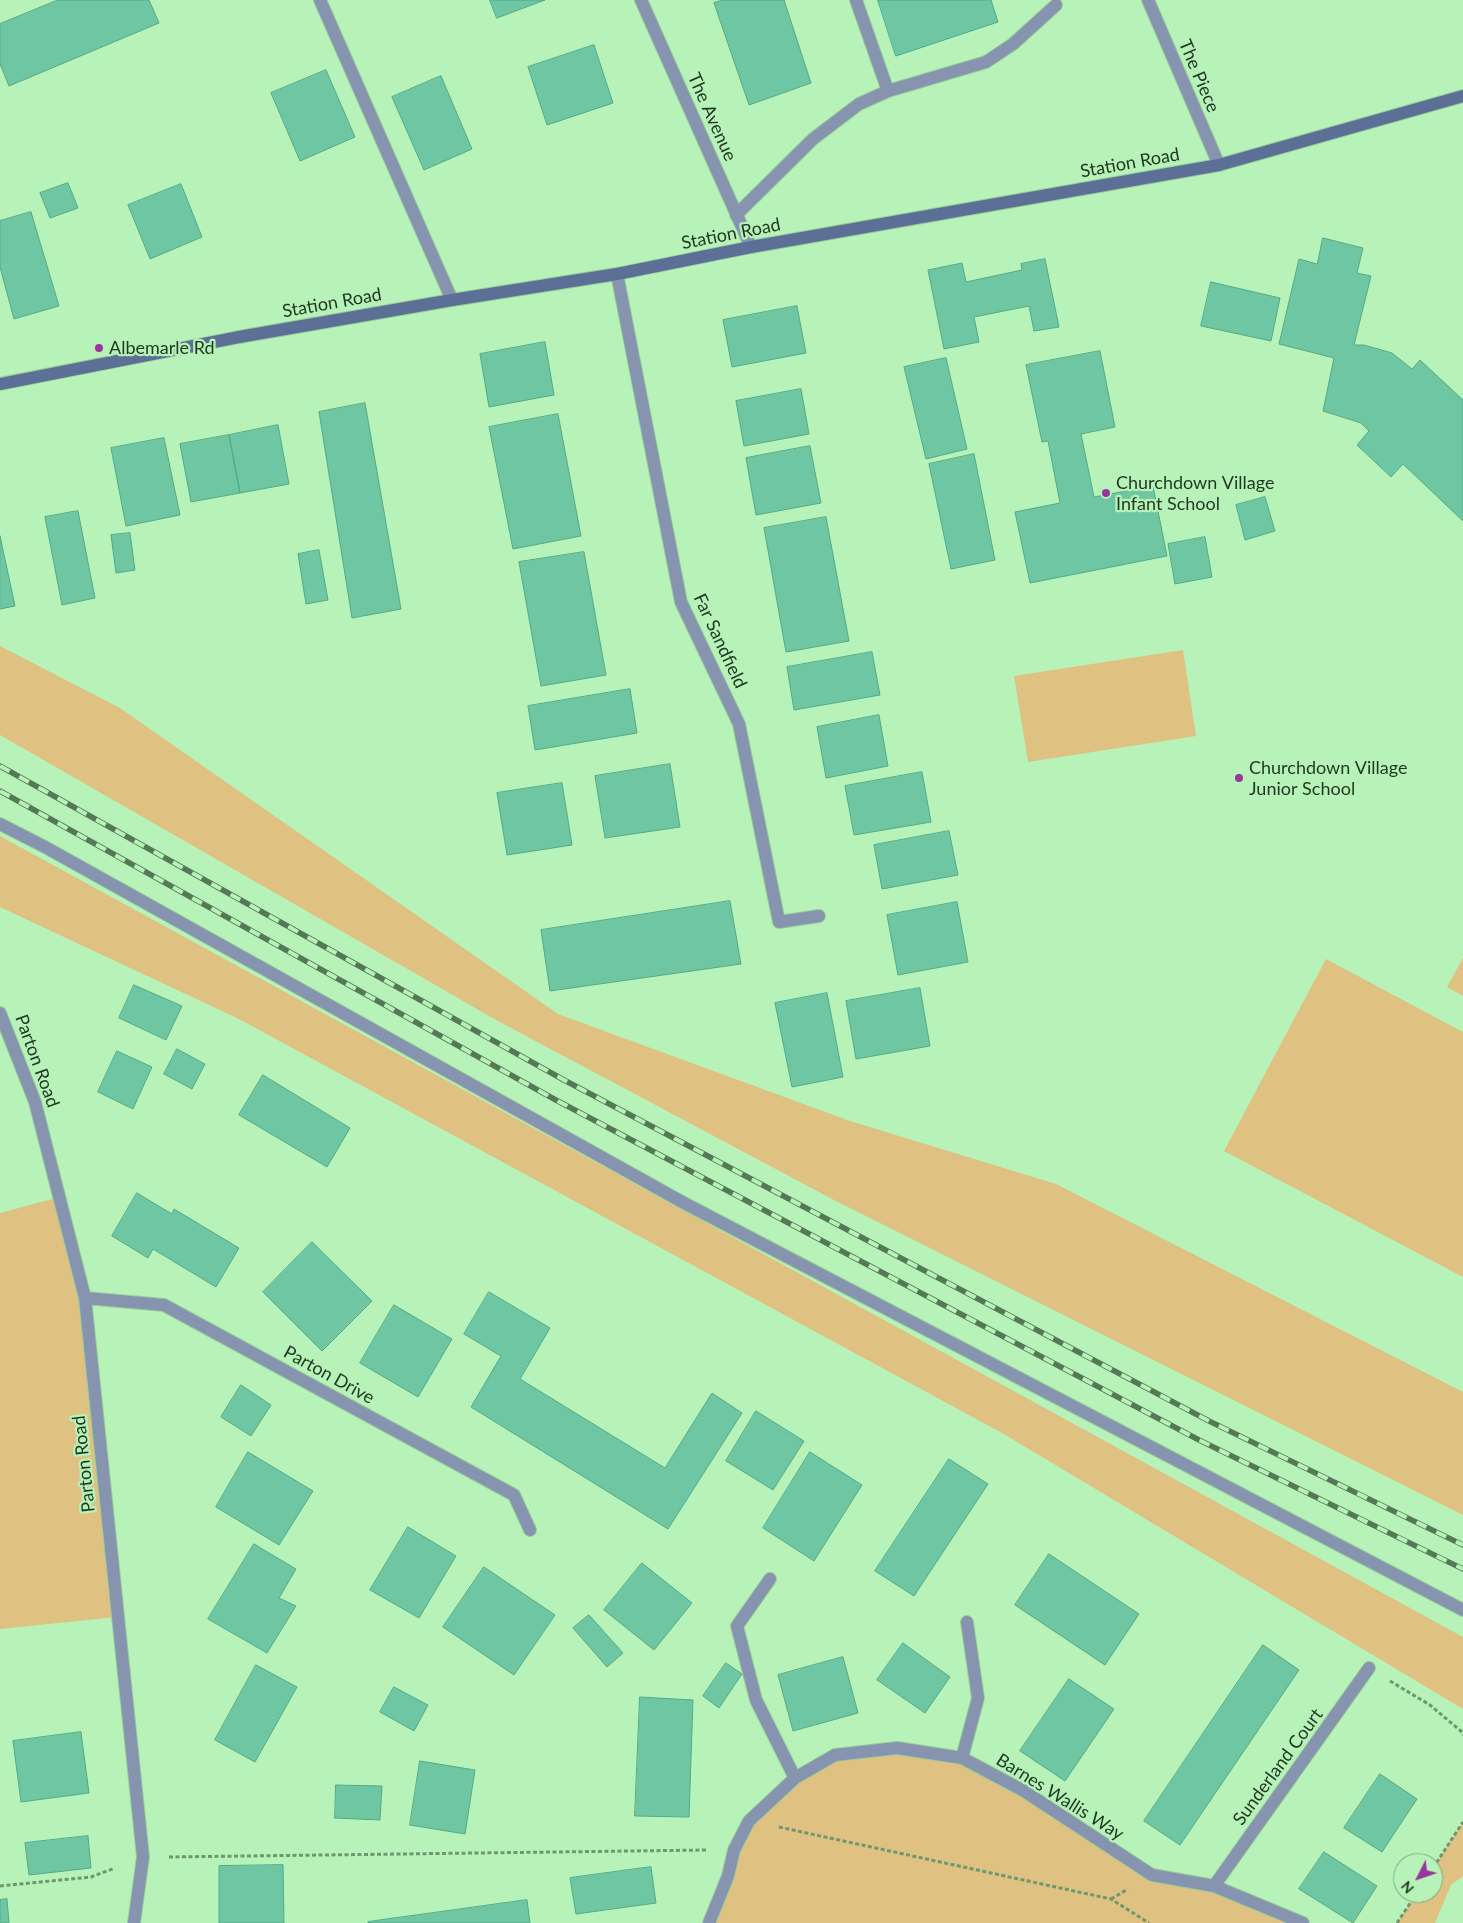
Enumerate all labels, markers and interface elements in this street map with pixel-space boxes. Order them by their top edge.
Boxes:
street label: The Piece [1174,36,1224,116]
street label: The Avenue [683,70,741,164]
street label: Station Road [1079,144,1181,182]
street label: Station Road [680,214,782,254]
street label: Station Road [281,284,383,322]
place label: Albemarle Rd [109,337,215,359]
marker: Albemarle Rd [93,342,105,354]
place label: Churchdown Village Infant School [1116,472,1275,514]
marker: Churchdown Village Infant School [1100,487,1112,499]
street label: Far Sandfield [689,590,751,692]
place label: Churchdown Village Junior School [1249,757,1408,800]
marker: Churchdown Village Junior School [1233,772,1245,784]
street label: Parton Road [10,1012,64,1110]
street label: Parton Drive [280,1341,378,1409]
street label: Parton Road [68,1415,100,1513]
street label: Sunderland Court [1228,1704,1328,1830]
street label: Barnes Wallis Way [992,1749,1128,1845]
north arrow [1393,1853,1443,1903]
text: N [1397,1878,1417,1897]

